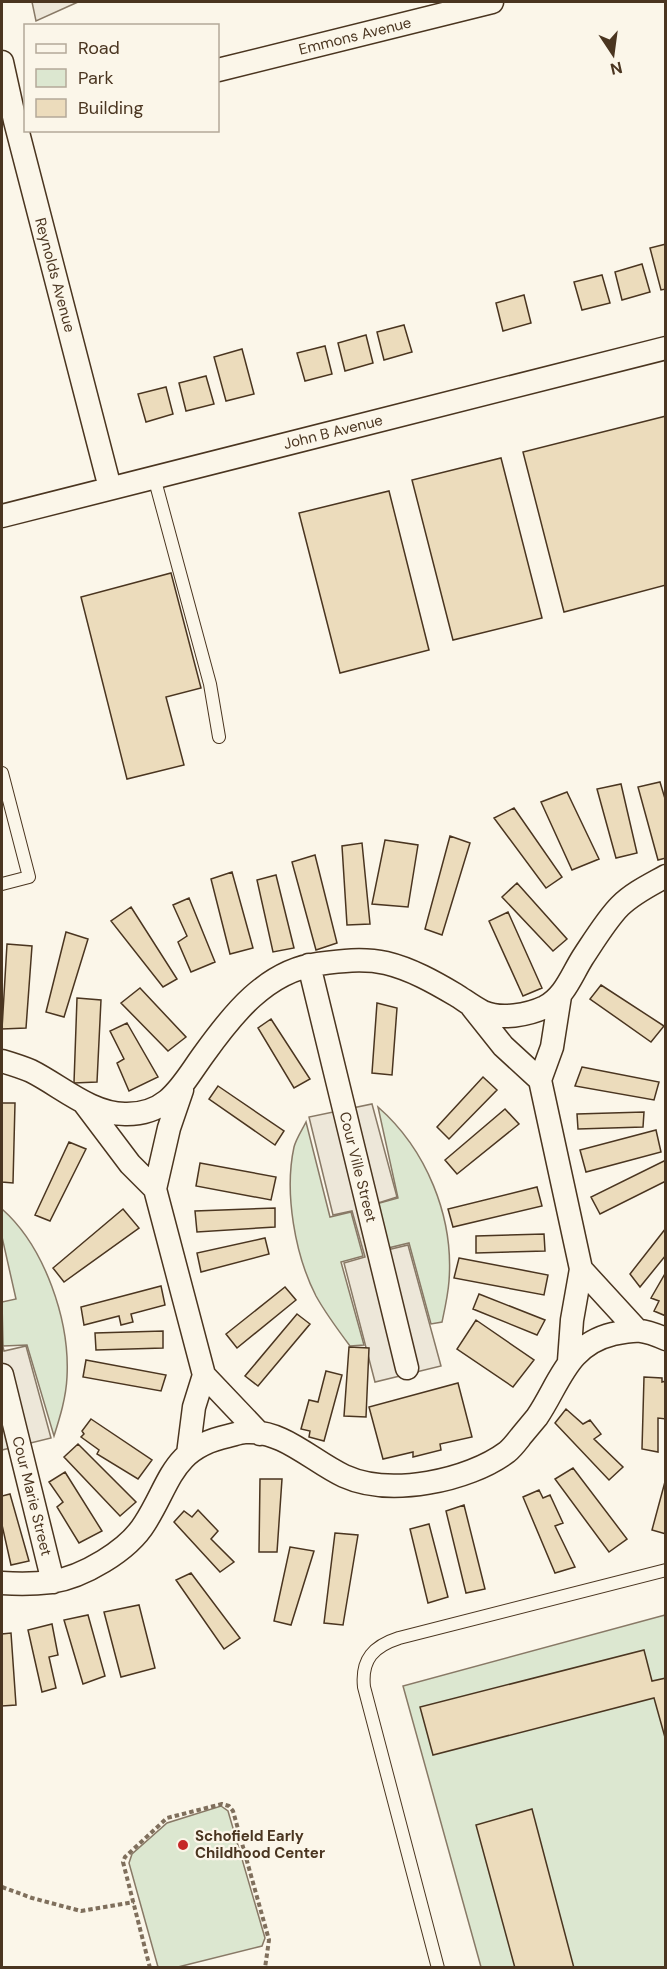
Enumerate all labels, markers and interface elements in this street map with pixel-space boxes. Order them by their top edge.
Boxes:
street label: Emmons Avenue [297,12,413,60]
legend [24,24,219,132]
north arrow [583,24,643,84]
text: Road [78,36,120,60]
text: N [608,57,624,80]
text: Park [78,66,114,90]
text: Building [78,96,143,120]
street label: Reynolds Avenue [30,216,80,334]
street label: John B Avenue [281,410,385,454]
street label: Cour Ville Street [335,1110,381,1224]
street label: Cour Marie Street [7,1434,57,1558]
place label: Schofield Early Childhood Center [195,1826,325,1863]
marker: Schofield Early Childhood Center [176,1838,190,1852]

